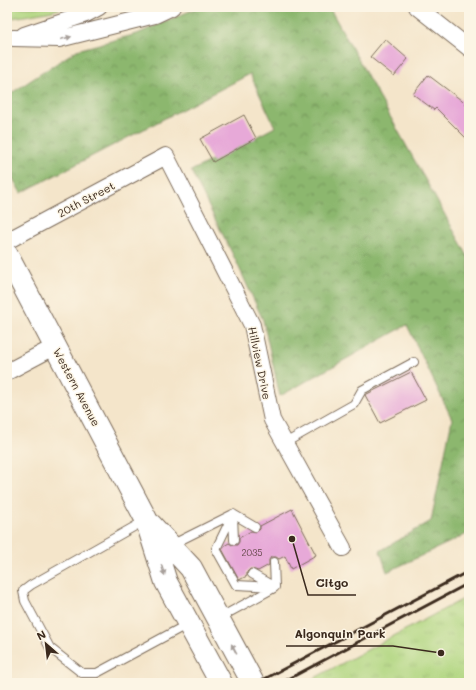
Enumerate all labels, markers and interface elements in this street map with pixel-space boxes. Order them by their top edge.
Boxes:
one-way arrow [60,34,72,40]
street label: 20th Street [55,178,117,220]
street label: Hillview Drive [245,325,275,401]
street label: Western Avenue [50,345,104,429]
house number: 2035 [241,547,263,558]
one-way arrow [160,564,166,576]
callout: Citgo [308,571,356,595]
text: Citgo [316,574,348,590]
callout: Algonquin Park [286,622,393,646]
north arrow [26,624,66,664]
text: Algonquin Park [294,625,386,641]
text: N [34,626,48,643]
one-way arrow [231,643,238,654]

